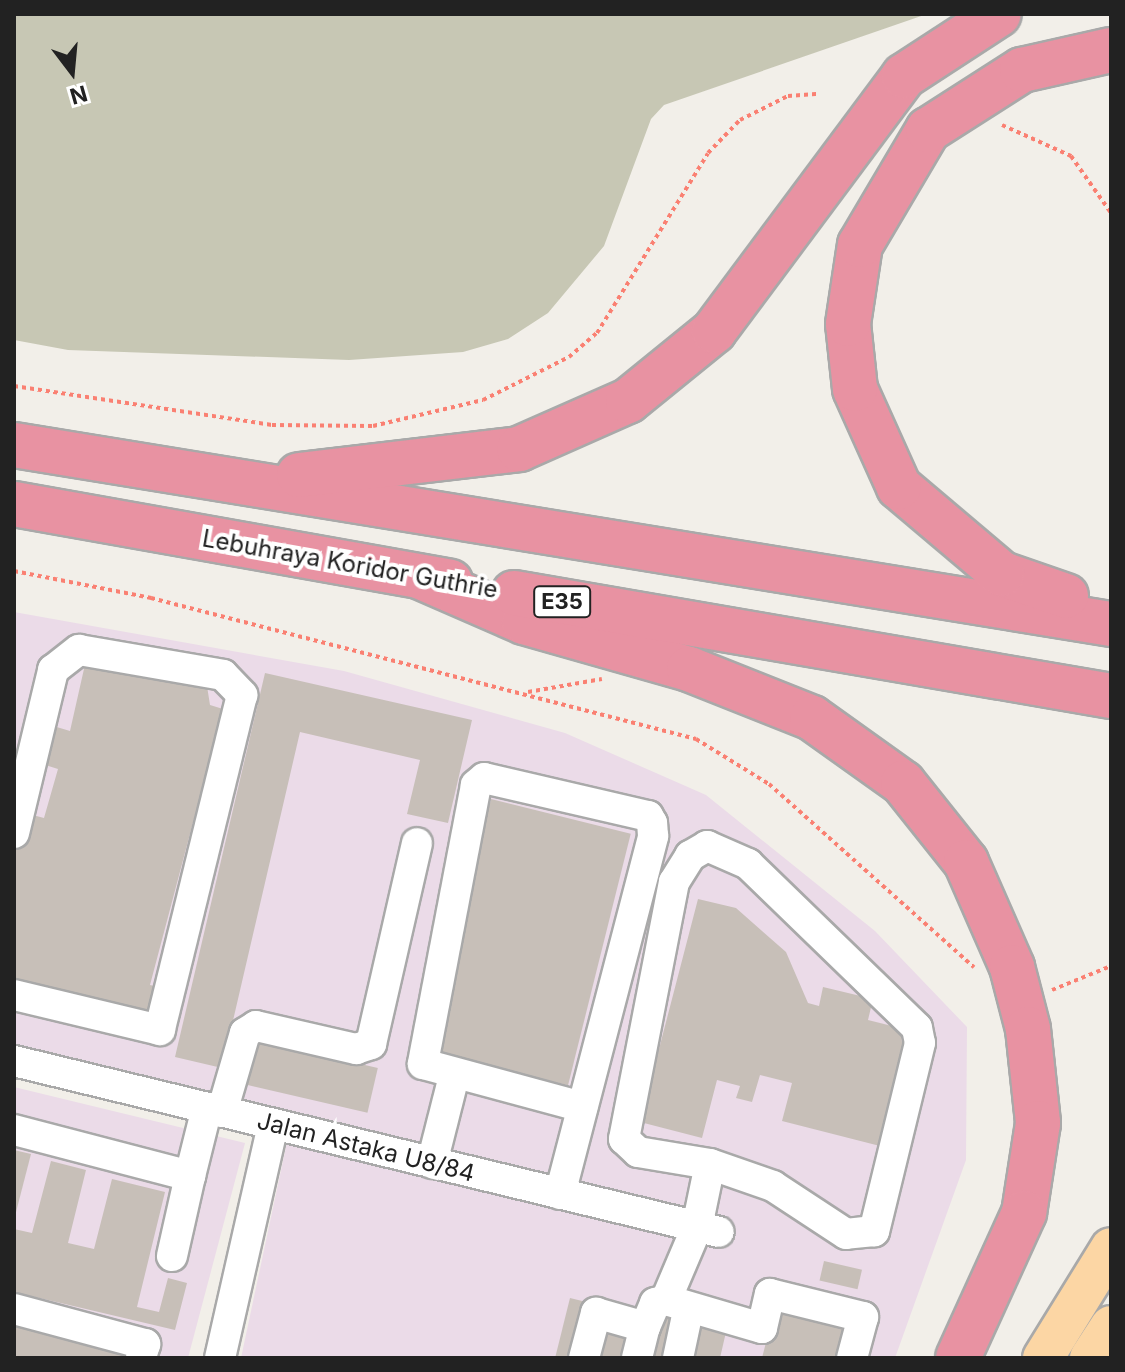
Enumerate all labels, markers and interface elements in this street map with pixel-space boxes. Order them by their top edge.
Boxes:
north arrow [32,32,112,112]
text: N [67,80,90,110]
street label: Lebuhraya Koridor Guthrie [200,524,500,604]
road number: E35 [532,584,592,620]
street label: Jalan Astaka U8/84 [254,1106,478,1188]

